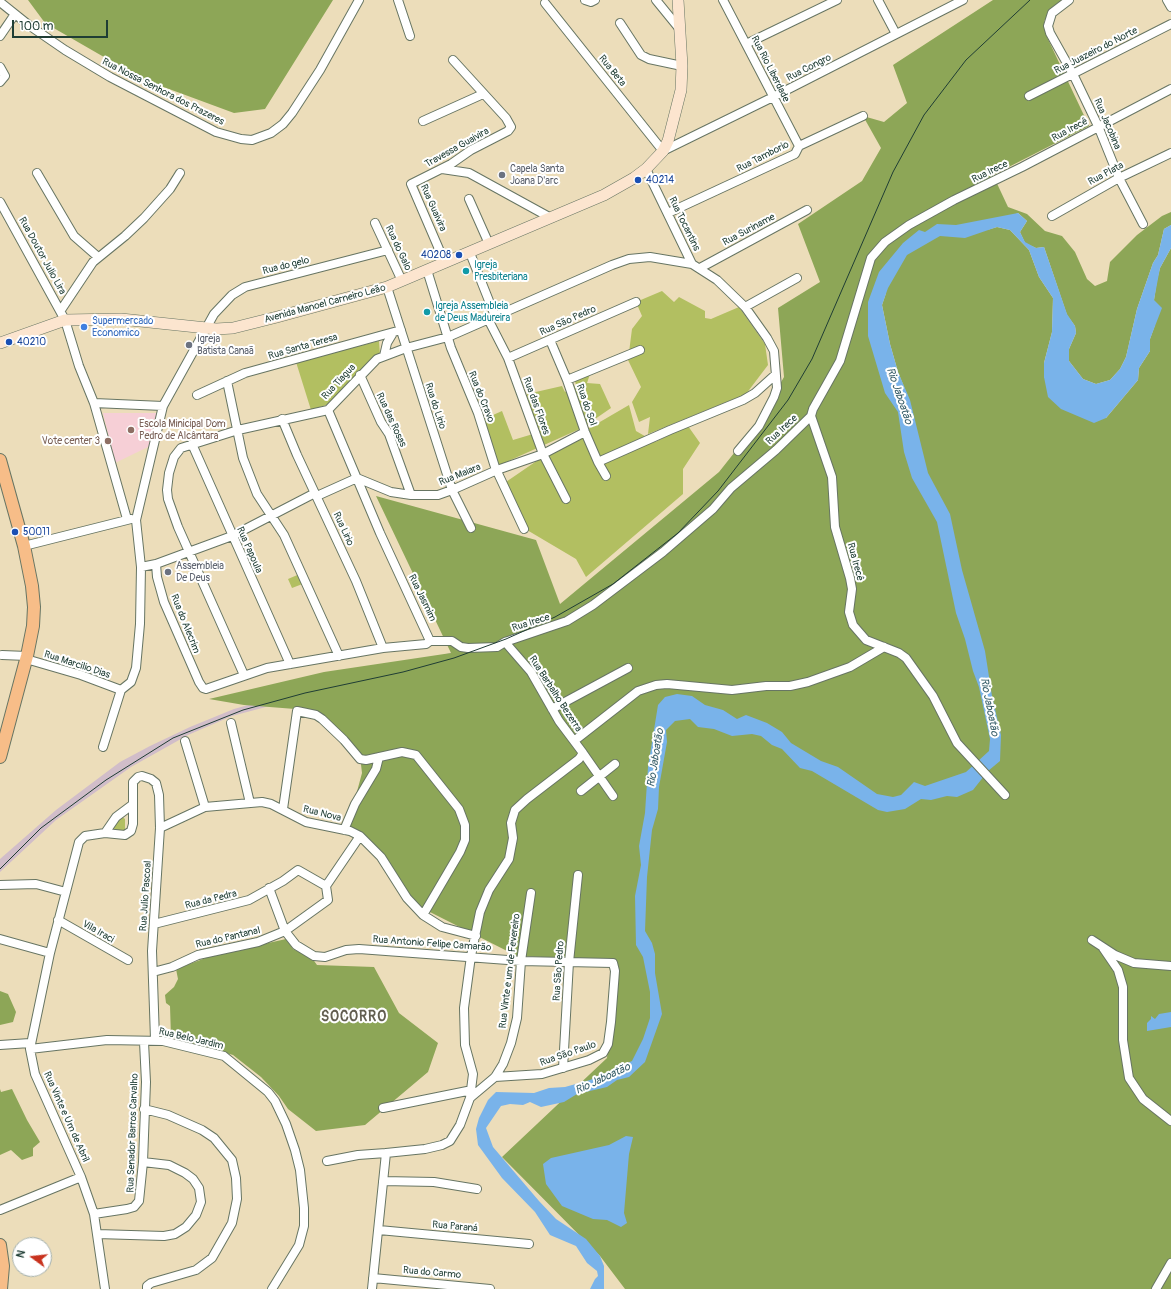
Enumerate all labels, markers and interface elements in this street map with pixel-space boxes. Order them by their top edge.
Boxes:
scale bar [14,12,110,38]
text: 100 m [19,19,53,34]
street label: Rua Juazeiro do Norte [1052,25,1140,77]
street label: Rua Rio Liberdade [748,34,792,104]
street label: Rua Congro [785,52,833,84]
street label: Rua Beta [596,53,628,89]
street label: Rua Nossa Senhora dos Prazeres [100,56,226,128]
street label: Rua Jacobina [1091,97,1123,151]
street label: Rua Irecê [1050,116,1090,144]
street label: Travessa Guaivira [423,125,491,171]
street label: Rua Tamborio [735,139,791,175]
street label: Rua Irece [970,158,1010,186]
street label: Rua Plata [1086,160,1126,188]
place label: Capela Santa Joana D'arc [510,163,564,186]
marker: Capela Santa Joana D'arc [497,170,507,180]
place label: 40214 [646,174,674,186]
marker: 40214 [633,175,643,185]
street label: Rua Guaivira [417,182,449,234]
street label: Rua Tocantins [666,195,702,253]
street label: Rua Suriname [721,211,777,249]
street label: Rua Doutor Julio Lira [16,215,68,297]
street label: Rua do Galo [382,223,414,273]
place label: 40208 [421,249,451,261]
marker: 40208 [454,250,464,260]
street label: Rua do gelo [261,254,311,278]
place label: Igreja Presbiteriana [474,259,528,282]
marker: Igreja Presbiteriana [461,266,471,276]
street label: Avenida Manoel Carneiro Leão [263,282,387,326]
place label: Igreja Assembleia de Deus Madureira [435,300,510,324]
street label: Rua São Pedro [538,303,598,339]
marker: Igreja Assembleia de Deus Madureira [422,307,432,317]
place label: Supermercado Economico [92,315,153,338]
marker: Supermercado Economico [79,322,89,332]
street label: Rua Santa Teresa [267,331,339,363]
place label: Igreja Batista Canaã [197,333,254,356]
place label: 40210 [17,336,46,348]
marker: 40210 [4,337,14,347]
marker: Igreja Batista Canaã [184,340,194,350]
street label: Rua Tiagua [319,362,359,402]
water label: Rio Jaboatão [883,366,915,426]
street label: Rua do Cravo [465,370,497,424]
street label: Rua das Flores [520,376,552,436]
street label: Rua do Lirio [422,381,448,431]
street label: Rua do Sol [573,383,599,427]
street label: Rua das Rosas [373,391,409,449]
street label: Rua Irece [764,412,800,448]
place label: Escola Minicipal Dom Pedro de Alcântara [139,418,226,442]
marker: Escola Minicipal Dom Pedro de Alcântara [126,425,136,435]
place label: Vote center 3 [42,435,100,447]
marker: Vote center 3 [103,436,113,446]
street label: Rua Maiara [437,461,483,489]
street label: Rua Lirio [330,510,356,548]
street label: Rua Papoula [233,525,265,575]
place label: 50011 [23,526,50,538]
marker: 50011 [10,527,20,537]
street label: Rua Irecê [844,542,866,582]
place label: Assembleia De Deus [176,560,224,584]
marker: Assembleia De Deus [163,567,173,577]
street label: Rua Jasmim [405,573,439,623]
street label: Rua do Alecrim [168,593,202,655]
street label: Rua Irece [511,611,551,635]
street label: Rua Marcilio Dias [42,649,112,681]
street label: Rua Barbalho Bezerra [526,654,584,734]
water label: Rio Jaboatão [977,677,1001,737]
water label: Rio Jaboatão [645,728,667,788]
street label: Rua Nova [302,803,342,825]
street label: Rua Julio Pascoal [138,860,154,932]
street label: Rua da Pedra [184,888,238,912]
street label: Rua Vinte e um de Fevereiro [497,913,523,1029]
street label: Vila Iraci [80,918,116,946]
street label: Rua do Pantanal [195,925,261,951]
street label: Rua Antonio Felipe Camarão [372,934,492,954]
street label: Rua São Pedro [551,941,567,1001]
district label: SOCORRO [321,1009,387,1025]
street label: Rua Belo Jardim [157,1026,225,1052]
street label: Rua São Paulo [538,1039,598,1069]
water label: Rio Jaboatão [573,1061,633,1097]
street label: Rua Vinte e Um de Abril [41,1070,91,1164]
street label: Rua Senador Barros Carvalho [125,1073,141,1193]
street label: Rua Paraná [432,1219,478,1235]
north arrow [12,1237,52,1277]
text: N [14,1249,28,1259]
street label: Rua do Carmo [402,1264,462,1282]

